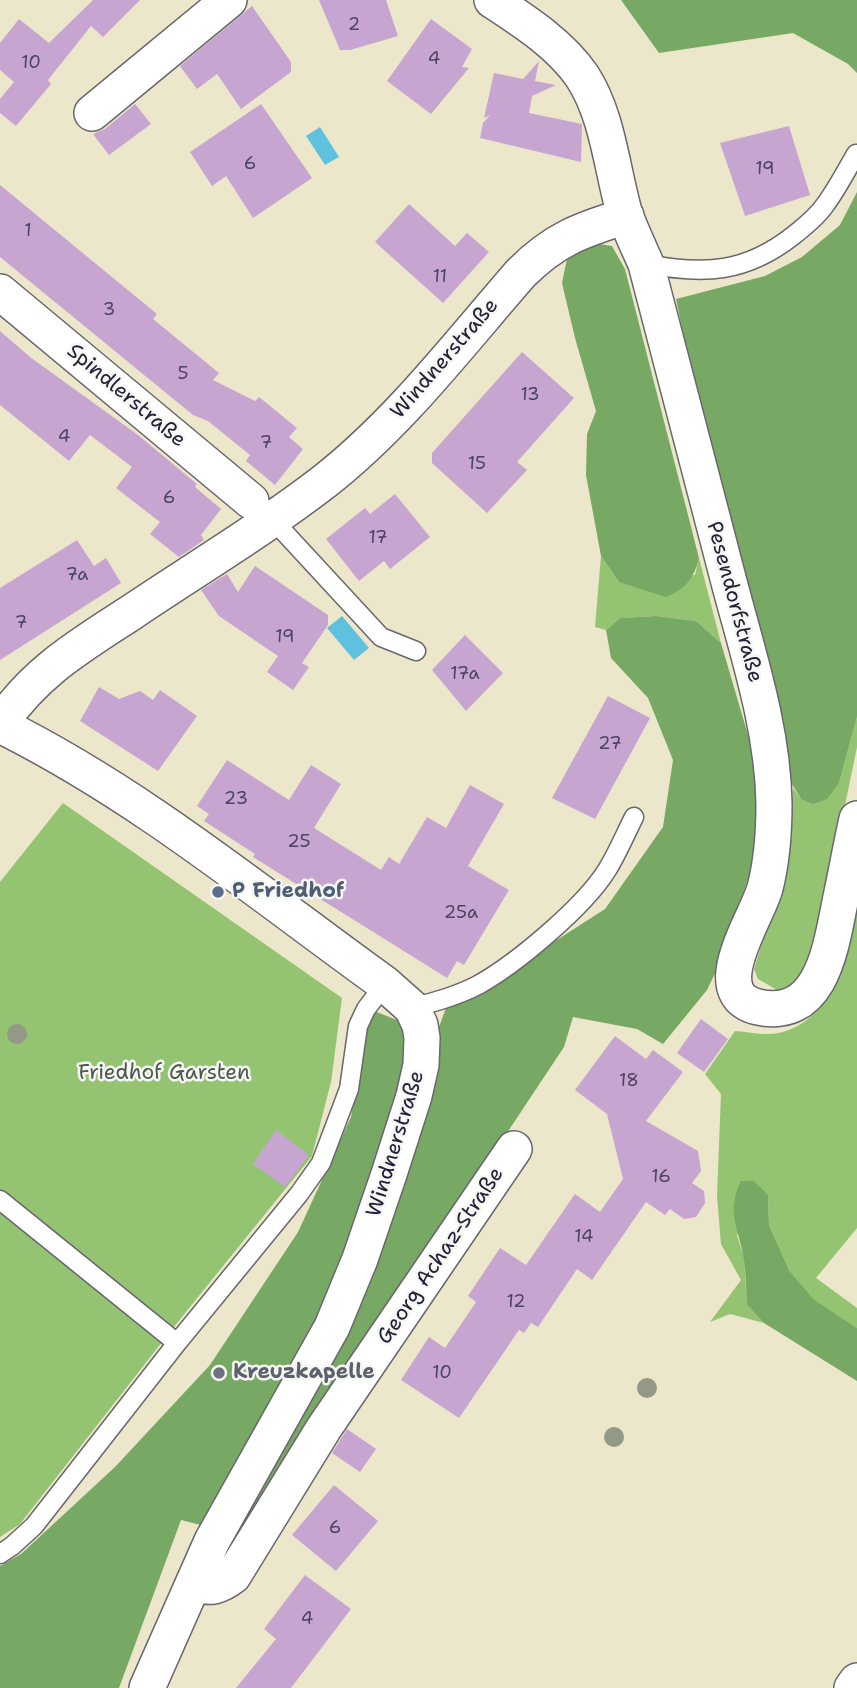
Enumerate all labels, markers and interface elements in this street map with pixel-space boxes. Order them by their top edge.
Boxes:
house number: 2 [348,14,360,36]
house number: 4 [428,48,440,70]
house number: 10 [21,52,41,74]
house number: 6 [244,153,256,175]
house number: 19 [755,158,775,180]
house number: 1 [24,220,32,242]
house number: 11 [433,266,447,288]
street label: Windnerstraße [386,294,504,424]
house number: 3 [103,299,115,321]
street label: Spindlerstraße [61,339,191,453]
house number: 5 [177,363,189,385]
house number: 13 [520,384,540,406]
house number: 4 [58,426,70,448]
house number: 7 [260,432,272,454]
house number: 15 [468,453,486,475]
house number: 6 [163,487,175,509]
street label: Pesendorfstraße [700,519,768,685]
house number: 17 [368,527,388,549]
house number: 7a [66,564,88,586]
house number: 7 [15,612,27,634]
house number: 19 [275,626,295,648]
house number: 17a [450,663,480,685]
house number: 27 [598,733,622,755]
house number: 23 [224,788,248,810]
house number: 25 [287,831,311,853]
place label: P Friedhof [232,879,344,905]
marker: P Friedhof [210,884,226,900]
house number: 25a [444,902,478,924]
park label: Friedhof Garsten [78,1061,250,1087]
street label: Windnerstraße [362,1068,430,1220]
house number: 18 [619,1070,639,1092]
street label: Georg Achaz-Straße [372,1163,510,1349]
house number: 16 [651,1166,671,1188]
house number: 14 [574,1226,594,1248]
house number: 12 [506,1291,526,1313]
place label: Kreuzkapelle [233,1360,375,1386]
house number: 10 [432,1362,452,1384]
marker: Kreuzkapelle [211,1365,227,1381]
house number: 6 [329,1517,341,1539]
house number: 4 [301,1608,313,1630]

